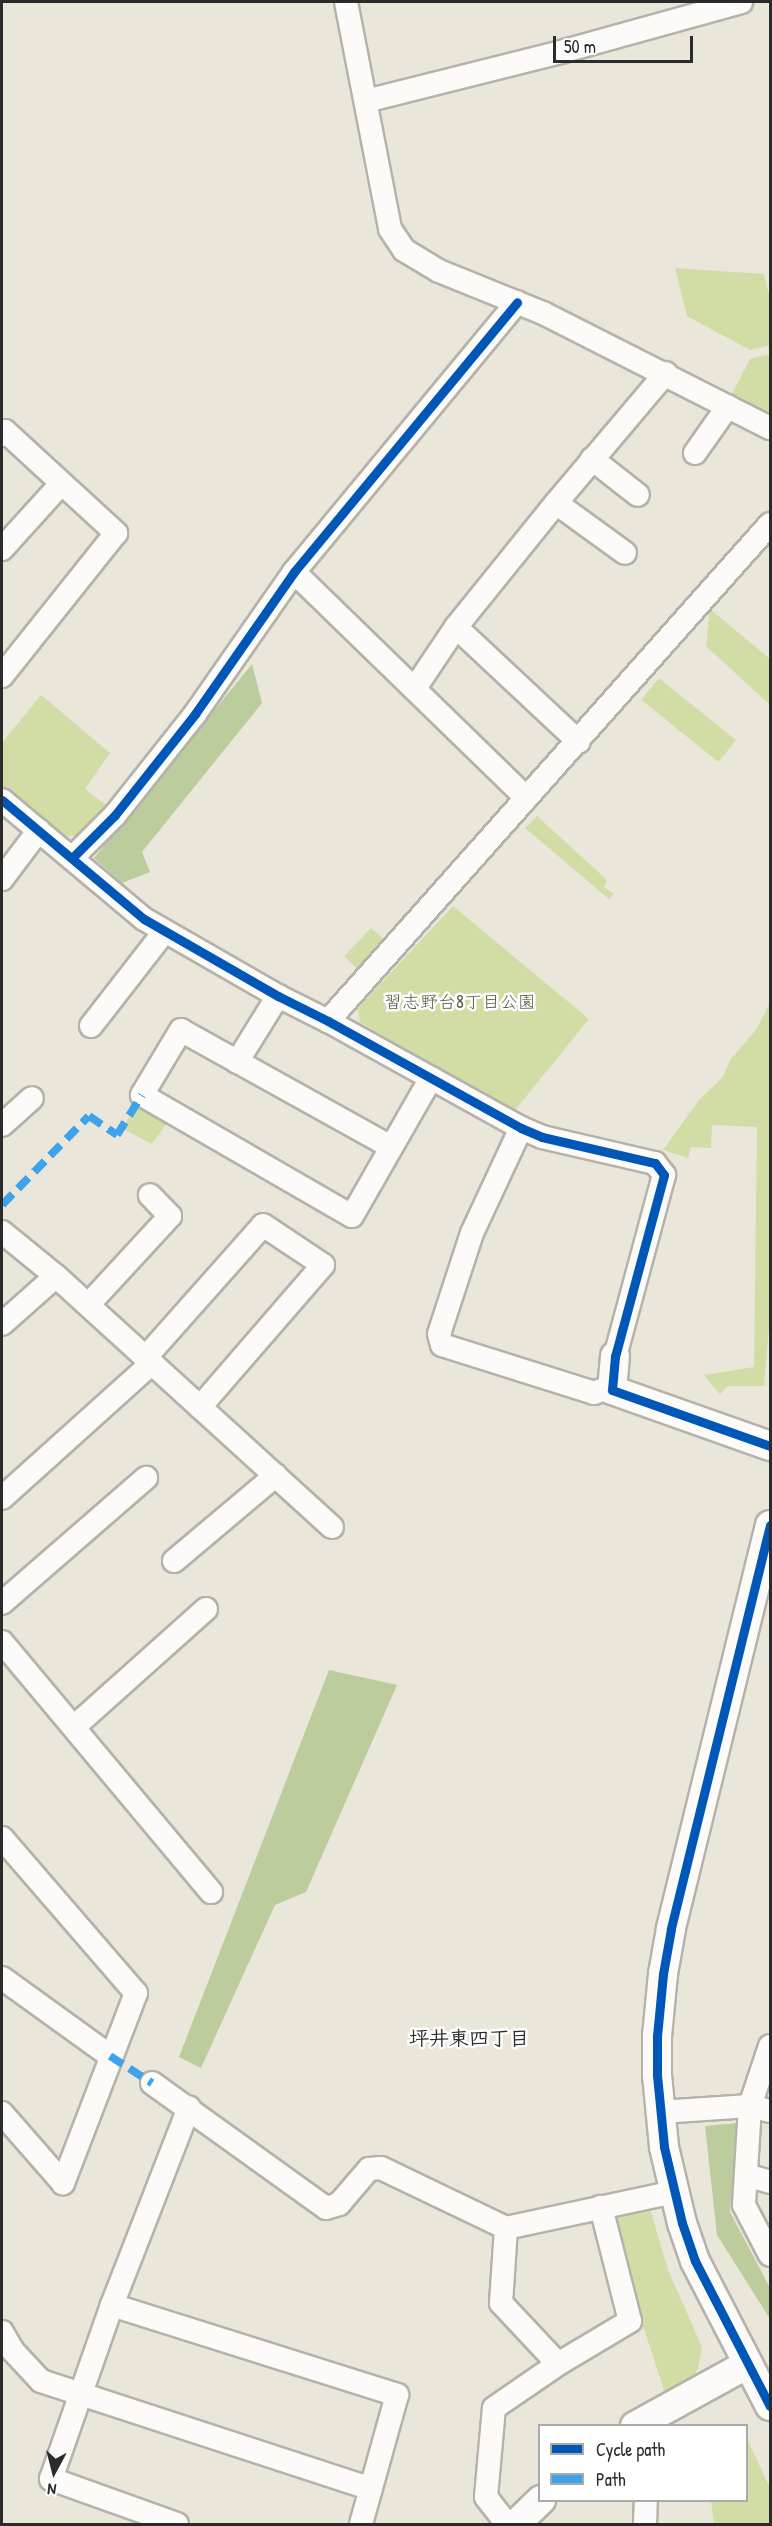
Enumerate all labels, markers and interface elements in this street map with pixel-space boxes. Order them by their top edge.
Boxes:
scale bar [556,24,696,62]
text: 50 m [564,34,596,59]
park label: 習志野台8丁目公園 [384,991,536,1013]
district label: 坪井東四丁目 [409,2025,529,2049]
legend [538,2424,748,2502]
text: Cycle path [596,2437,665,2462]
north arrow [24,2442,84,2502]
text: Path [596,2467,625,2492]
text: N [46,2478,57,2501]

